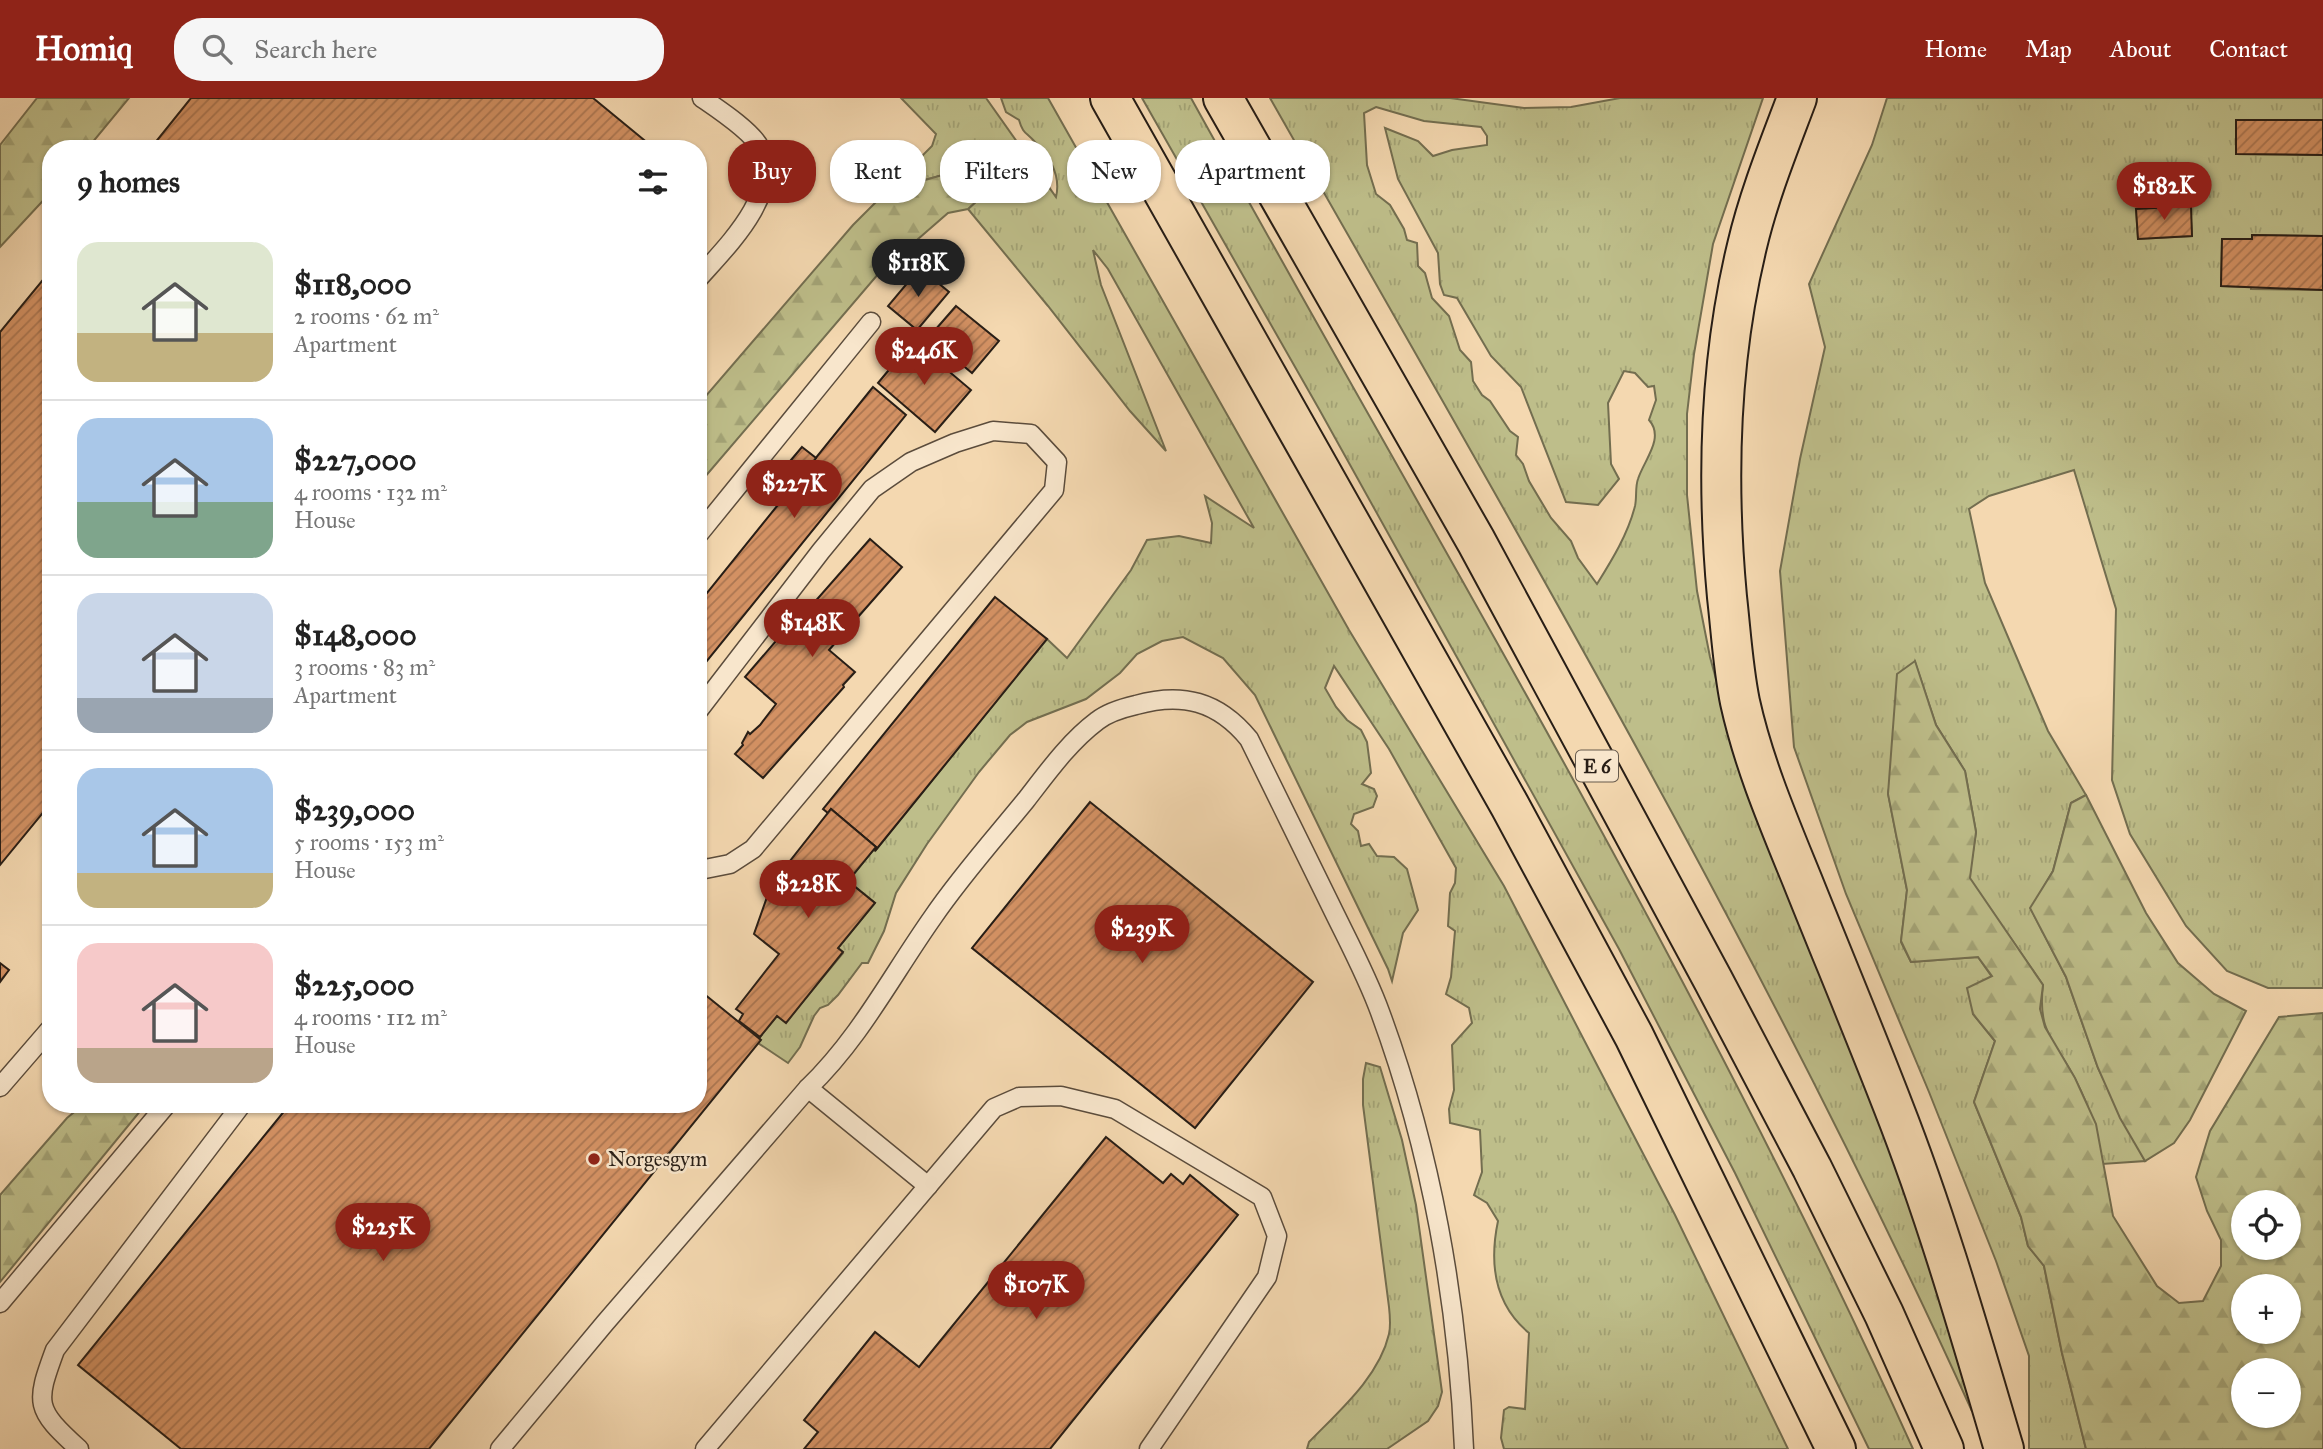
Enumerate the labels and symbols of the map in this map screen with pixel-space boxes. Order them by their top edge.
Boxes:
pin: $182K [2115,162,2213,222]
pin: $118K [869,240,967,299]
pin: $246K [875,328,973,387]
pin: $227K [745,460,843,520]
pin: $148K [763,600,861,659]
road number: E 6 [1576,750,1618,782]
pin: $228K [759,860,857,920]
pin: $239K [1093,906,1191,965]
place label: Norgesgym [608,1146,708,1172]
marker: Norgesgym [586,1151,602,1167]
pin: $225K [334,1204,432,1263]
pin: $107K [987,1262,1085,1321]

